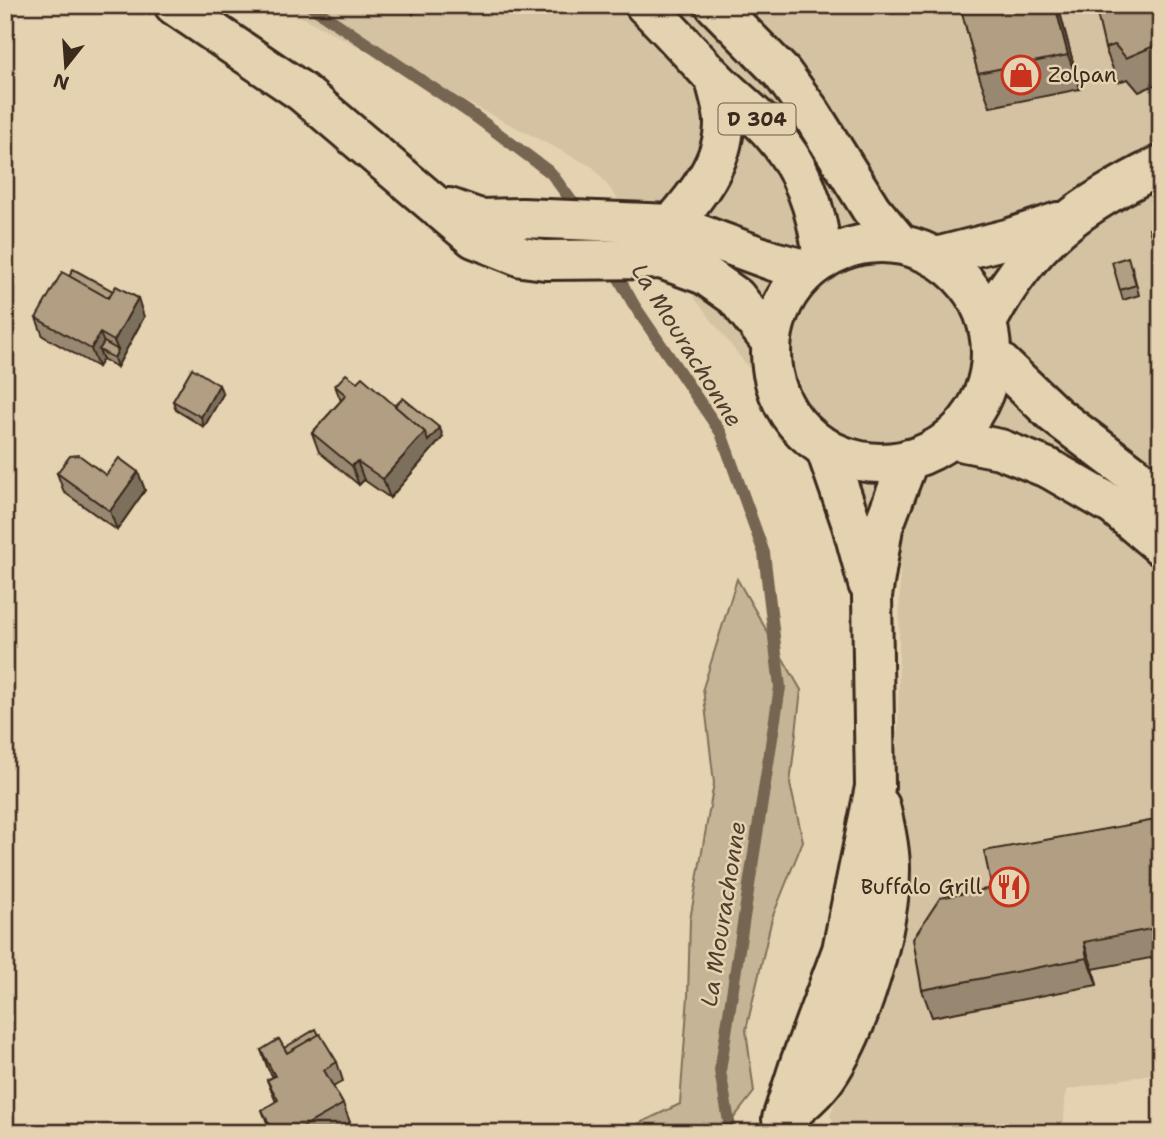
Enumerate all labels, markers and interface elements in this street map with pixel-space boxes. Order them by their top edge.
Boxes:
north arrow [32,32,102,102]
shop icon: Zolpan [1000,54,1042,96]
place label: Zolpan [1048,61,1117,89]
text: N [50,68,72,96]
road number: D 304 [718,104,796,134]
water label: La Mourachonne [625,258,749,432]
water label: La Mourachonne [694,819,752,1009]
restaurant icon: Buffalo Grill [988,866,1030,908]
place label: Buffalo Grill [861,873,983,901]

